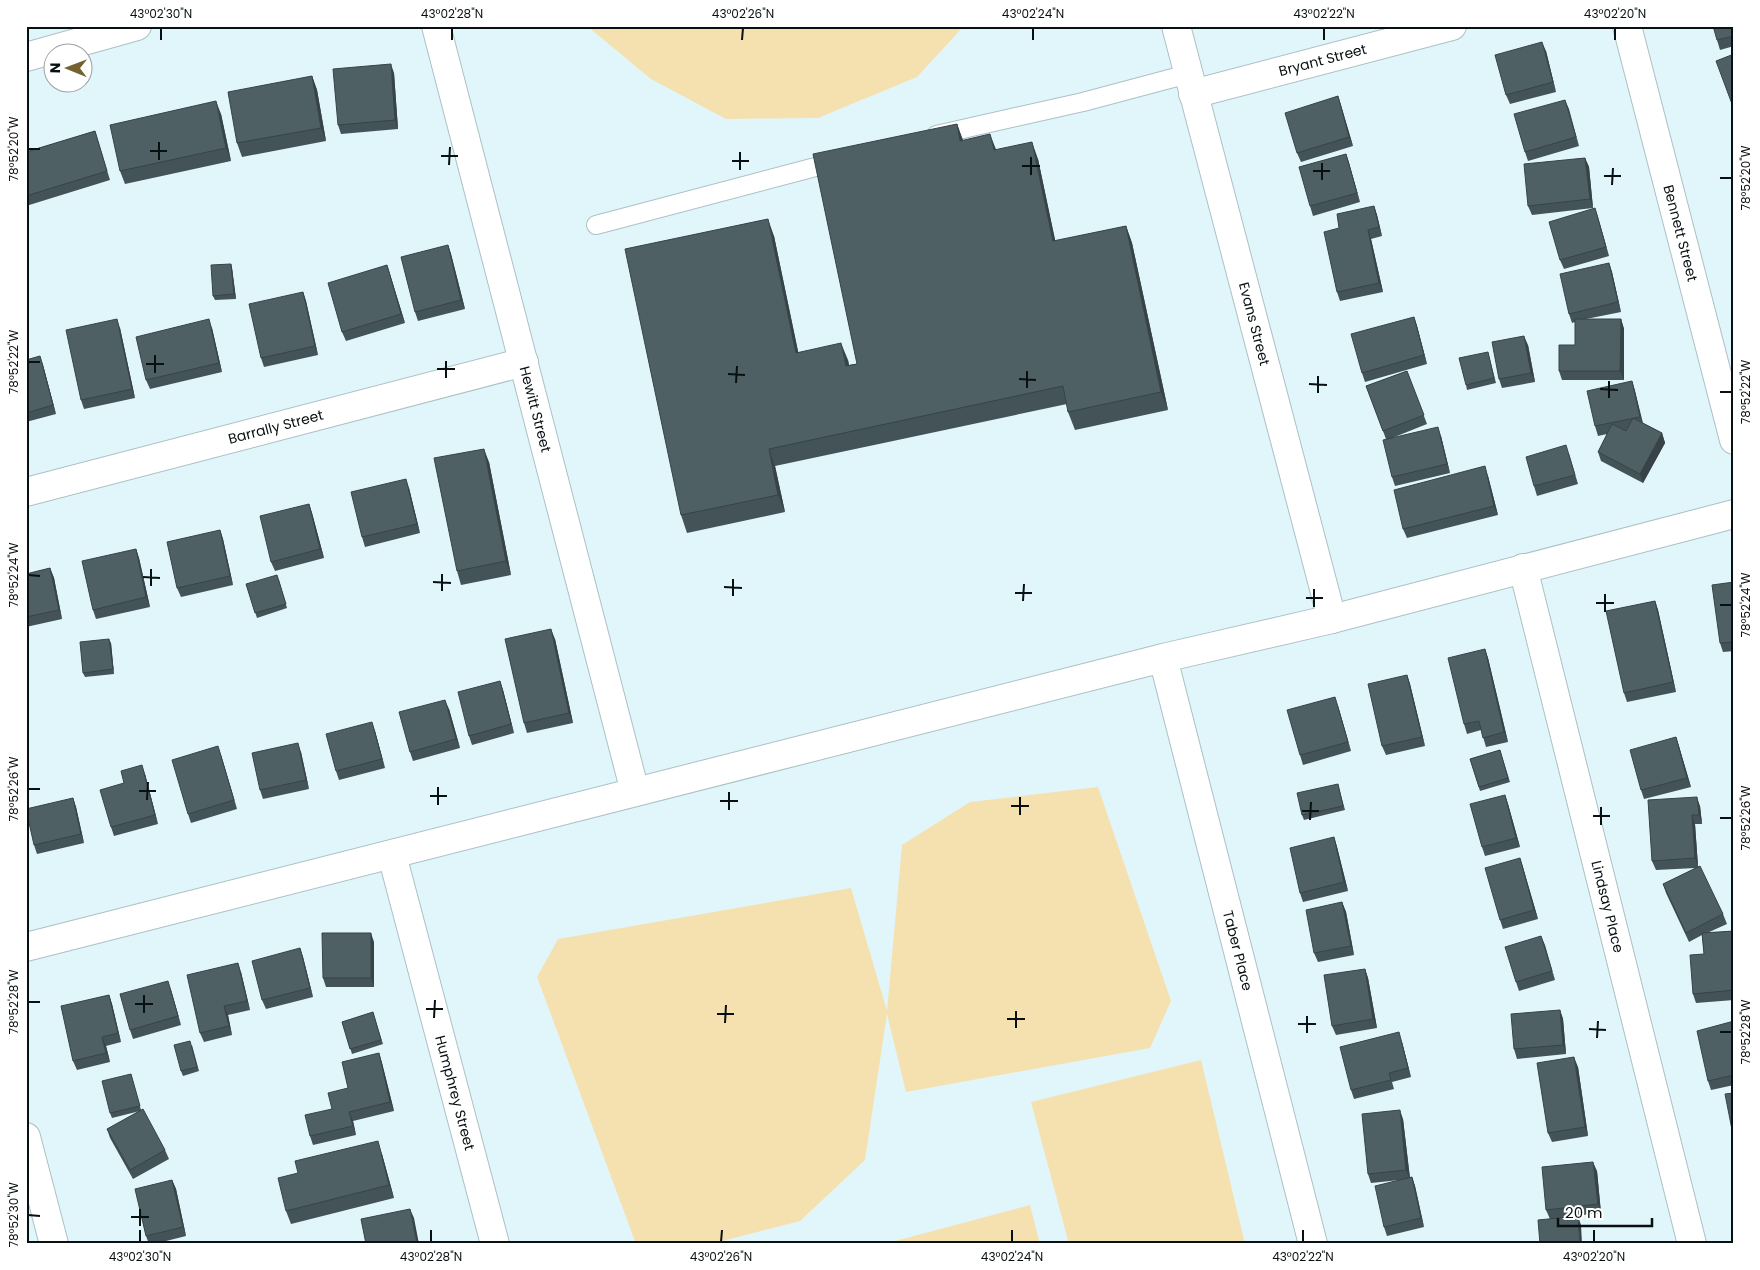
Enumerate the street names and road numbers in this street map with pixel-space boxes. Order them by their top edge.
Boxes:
street label: Bryant Street [1277,39,1369,81]
street label: Bennett Street [1658,183,1703,284]
street label: Evans Street [1234,280,1275,368]
street label: Hewitt Street [515,364,556,455]
street label: Barrally Street [226,405,325,449]
street label: Lindsay Place [1586,858,1629,955]
street label: Taber Place [1218,908,1258,993]
street label: Humphrey Street [430,1033,480,1152]

